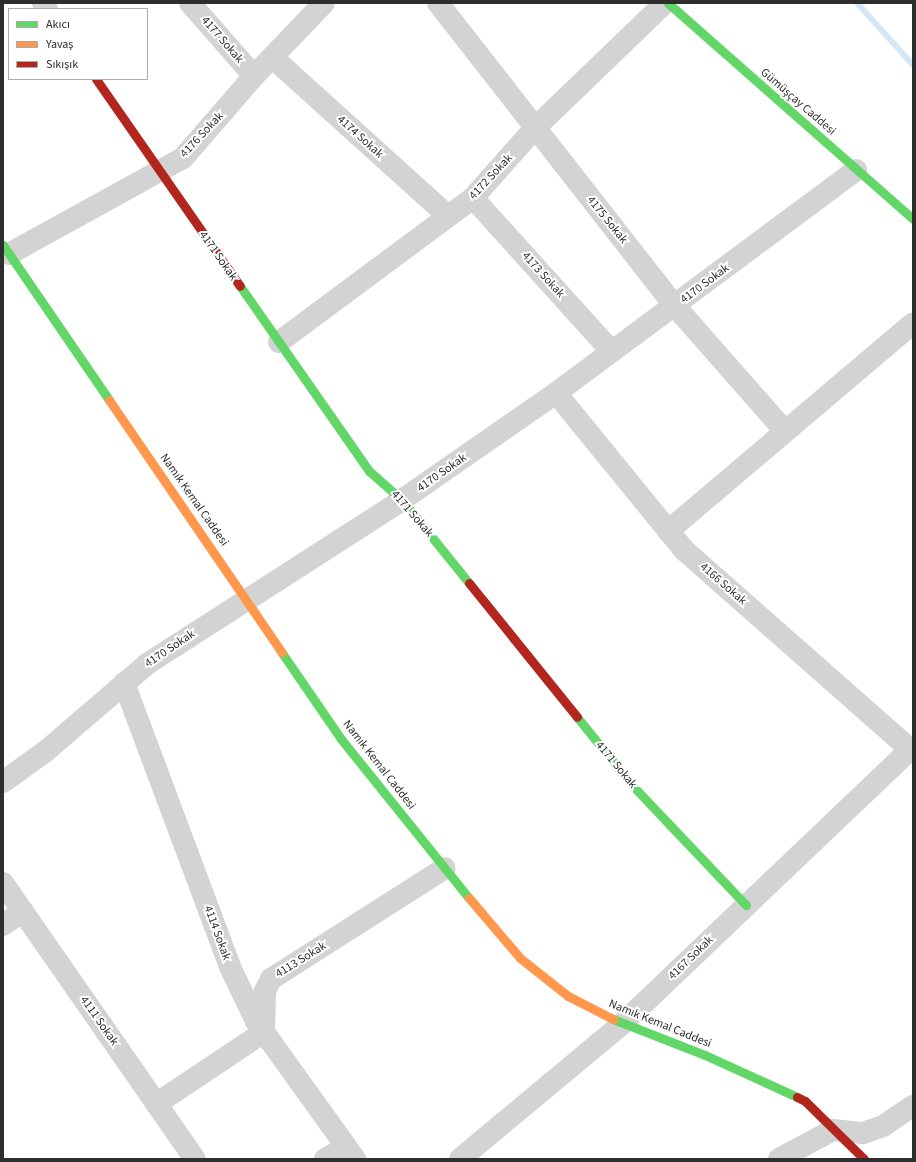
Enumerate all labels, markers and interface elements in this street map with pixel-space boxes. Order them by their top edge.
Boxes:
legend [8,8,148,80]
street label: 4177 Sokak [198,14,246,66]
text: Akıcı [46,16,70,33]
text: Yavaş [46,36,73,53]
text: Sıkışık [46,56,78,73]
street label: Gümüşçay Caddesi [757,65,839,139]
street label: 4176 Sokak [177,109,227,161]
street label: 4174 Sokak [334,113,386,161]
street label: 4172 Sokak [466,151,516,203]
street label: 4175 Sokak [583,193,631,247]
street label: 4171 Sokak [196,229,240,283]
street label: 4173 Sokak [519,249,567,301]
street label: 4170 Sokak [678,261,732,307]
street label: Namık Kemal Caddesi [157,451,231,549]
street label: 4170 Sokak [415,451,469,495]
street label: 4171 Sokak [388,488,436,540]
street label: 4166 Sokak [697,560,749,608]
street label: 4170 Sokak [142,627,198,671]
street label: Namık Kemal Caddesi [340,717,418,813]
street label: 4171 Sokak [592,739,640,791]
street label: 4114 Sokak [200,904,234,962]
street label: 4167 Sokak [666,933,716,983]
street label: 4113 Sokak [273,939,329,981]
street label: 4111 Sokak [77,994,121,1048]
street label: Namık Kemal Caddesi [607,997,713,1051]

